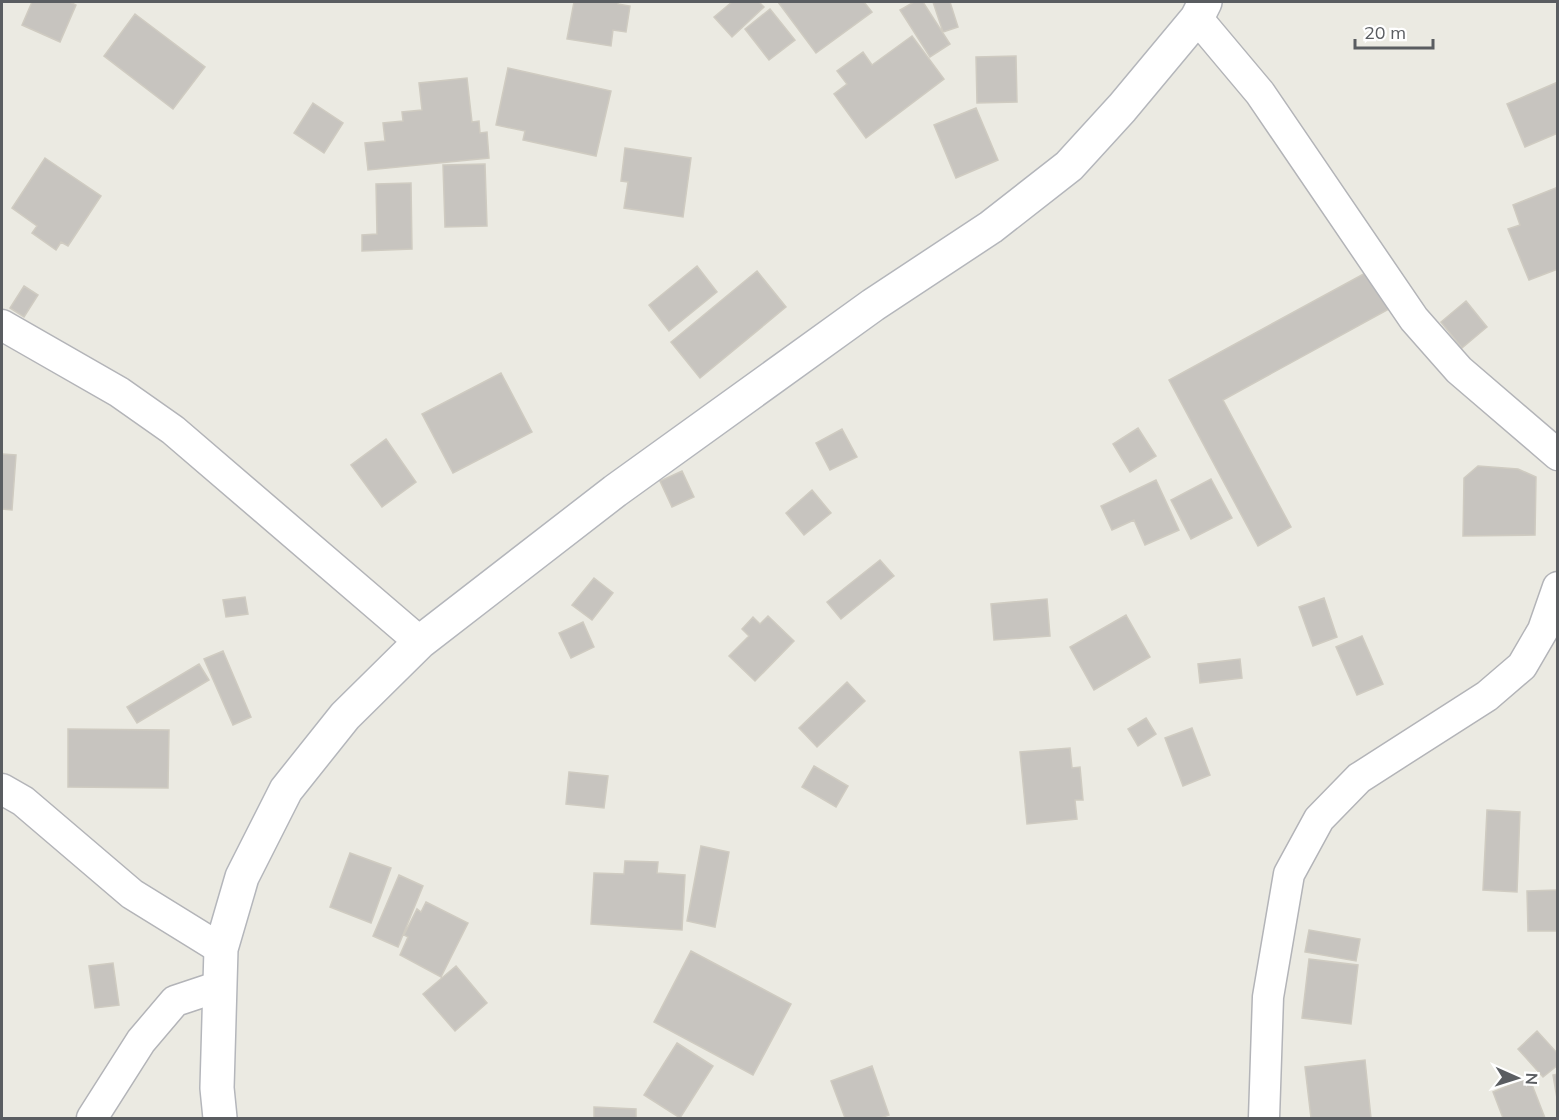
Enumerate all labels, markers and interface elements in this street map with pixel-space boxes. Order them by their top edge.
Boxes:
scale bar [1355,12,1433,50]
text: 20 m [1364,21,1406,44]
north arrow [1487,1048,1547,1108]
text: N [1522,1072,1542,1085]

